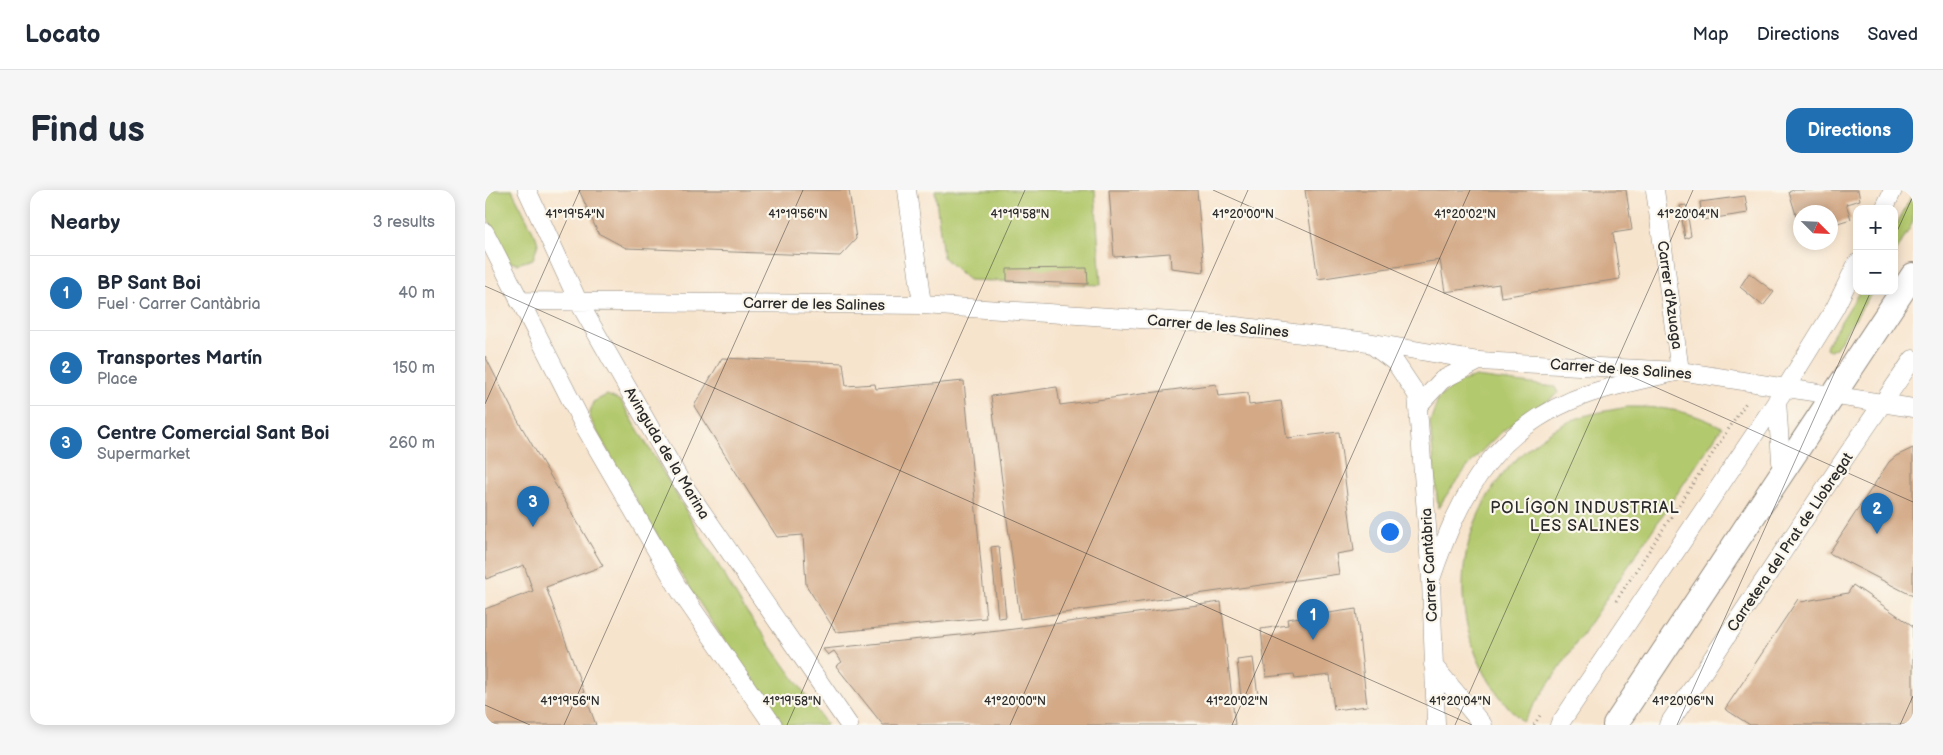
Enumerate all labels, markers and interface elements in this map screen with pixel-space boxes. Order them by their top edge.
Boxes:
text: Locato [25,20,100,49]
text: Map [1693,24,1729,45]
text: Directions [1757,24,1839,45]
text: Saved [1867,24,1918,45]
button: Directions [1786,108,1913,153]
text: Find us [30,109,145,152]
north arrow [1793,205,1838,250]
map controls [1853,205,1898,295]
button: + [1853,205,1898,250]
text: 41°19'54"N [545,207,605,222]
text: 41°19'56"N [768,207,828,222]
text: 41°19'58"N [990,207,1050,222]
text: 41°20'00"N [1212,207,1274,222]
text: 41°20'02"N [1434,207,1496,222]
text: 41°20'04"N [1657,207,1719,222]
text: Nearby [50,210,120,235]
text: 3 results [373,213,435,232]
street label: Carrer d'Azuaga [1652,240,1687,351]
button: − [1853,250,1898,295]
text: BP Sant Boi [97,272,201,295]
text: 1 [63,284,69,303]
text: 40 m [398,284,435,303]
street label: Carrer de les Salines [743,294,886,315]
text: Fuel · Carrer Cantàbria [97,295,261,314]
street label: Carrer de les Salines [1146,311,1290,342]
text: Transportes Martín [97,347,262,370]
street label: Carrer de les Salines [1549,355,1693,384]
text: 2 [61,359,71,378]
text: 150 m [393,359,435,378]
text: Place [97,370,138,389]
street label: Avinguda de la Marina [620,384,714,523]
text: Centre Comercial Sant Boi [97,422,329,445]
text: 3 [61,434,71,453]
text: 260 m [389,434,435,453]
text: Supermarket [97,445,190,464]
street label: Carretera del Prat de Llobregat [1723,449,1858,635]
pin: 3 [517,486,549,527]
pin: 2 [1861,493,1893,534]
district label: POLÍGON INDUSTRIAL LES SALINES [1490,497,1680,536]
street label: Carrer Cantàbria [1417,507,1442,622]
your location [1377,519,1403,545]
pin: 1 [1297,599,1329,640]
text: 41°19'56"N [540,694,600,709]
text: 41°19'58"N [762,694,822,709]
text: 41°20'00"N [984,694,1046,709]
text: 41°20'02"N [1206,694,1268,709]
text: 41°20'04"N [1429,694,1491,709]
text: 41°20'06"N [1652,694,1714,709]

